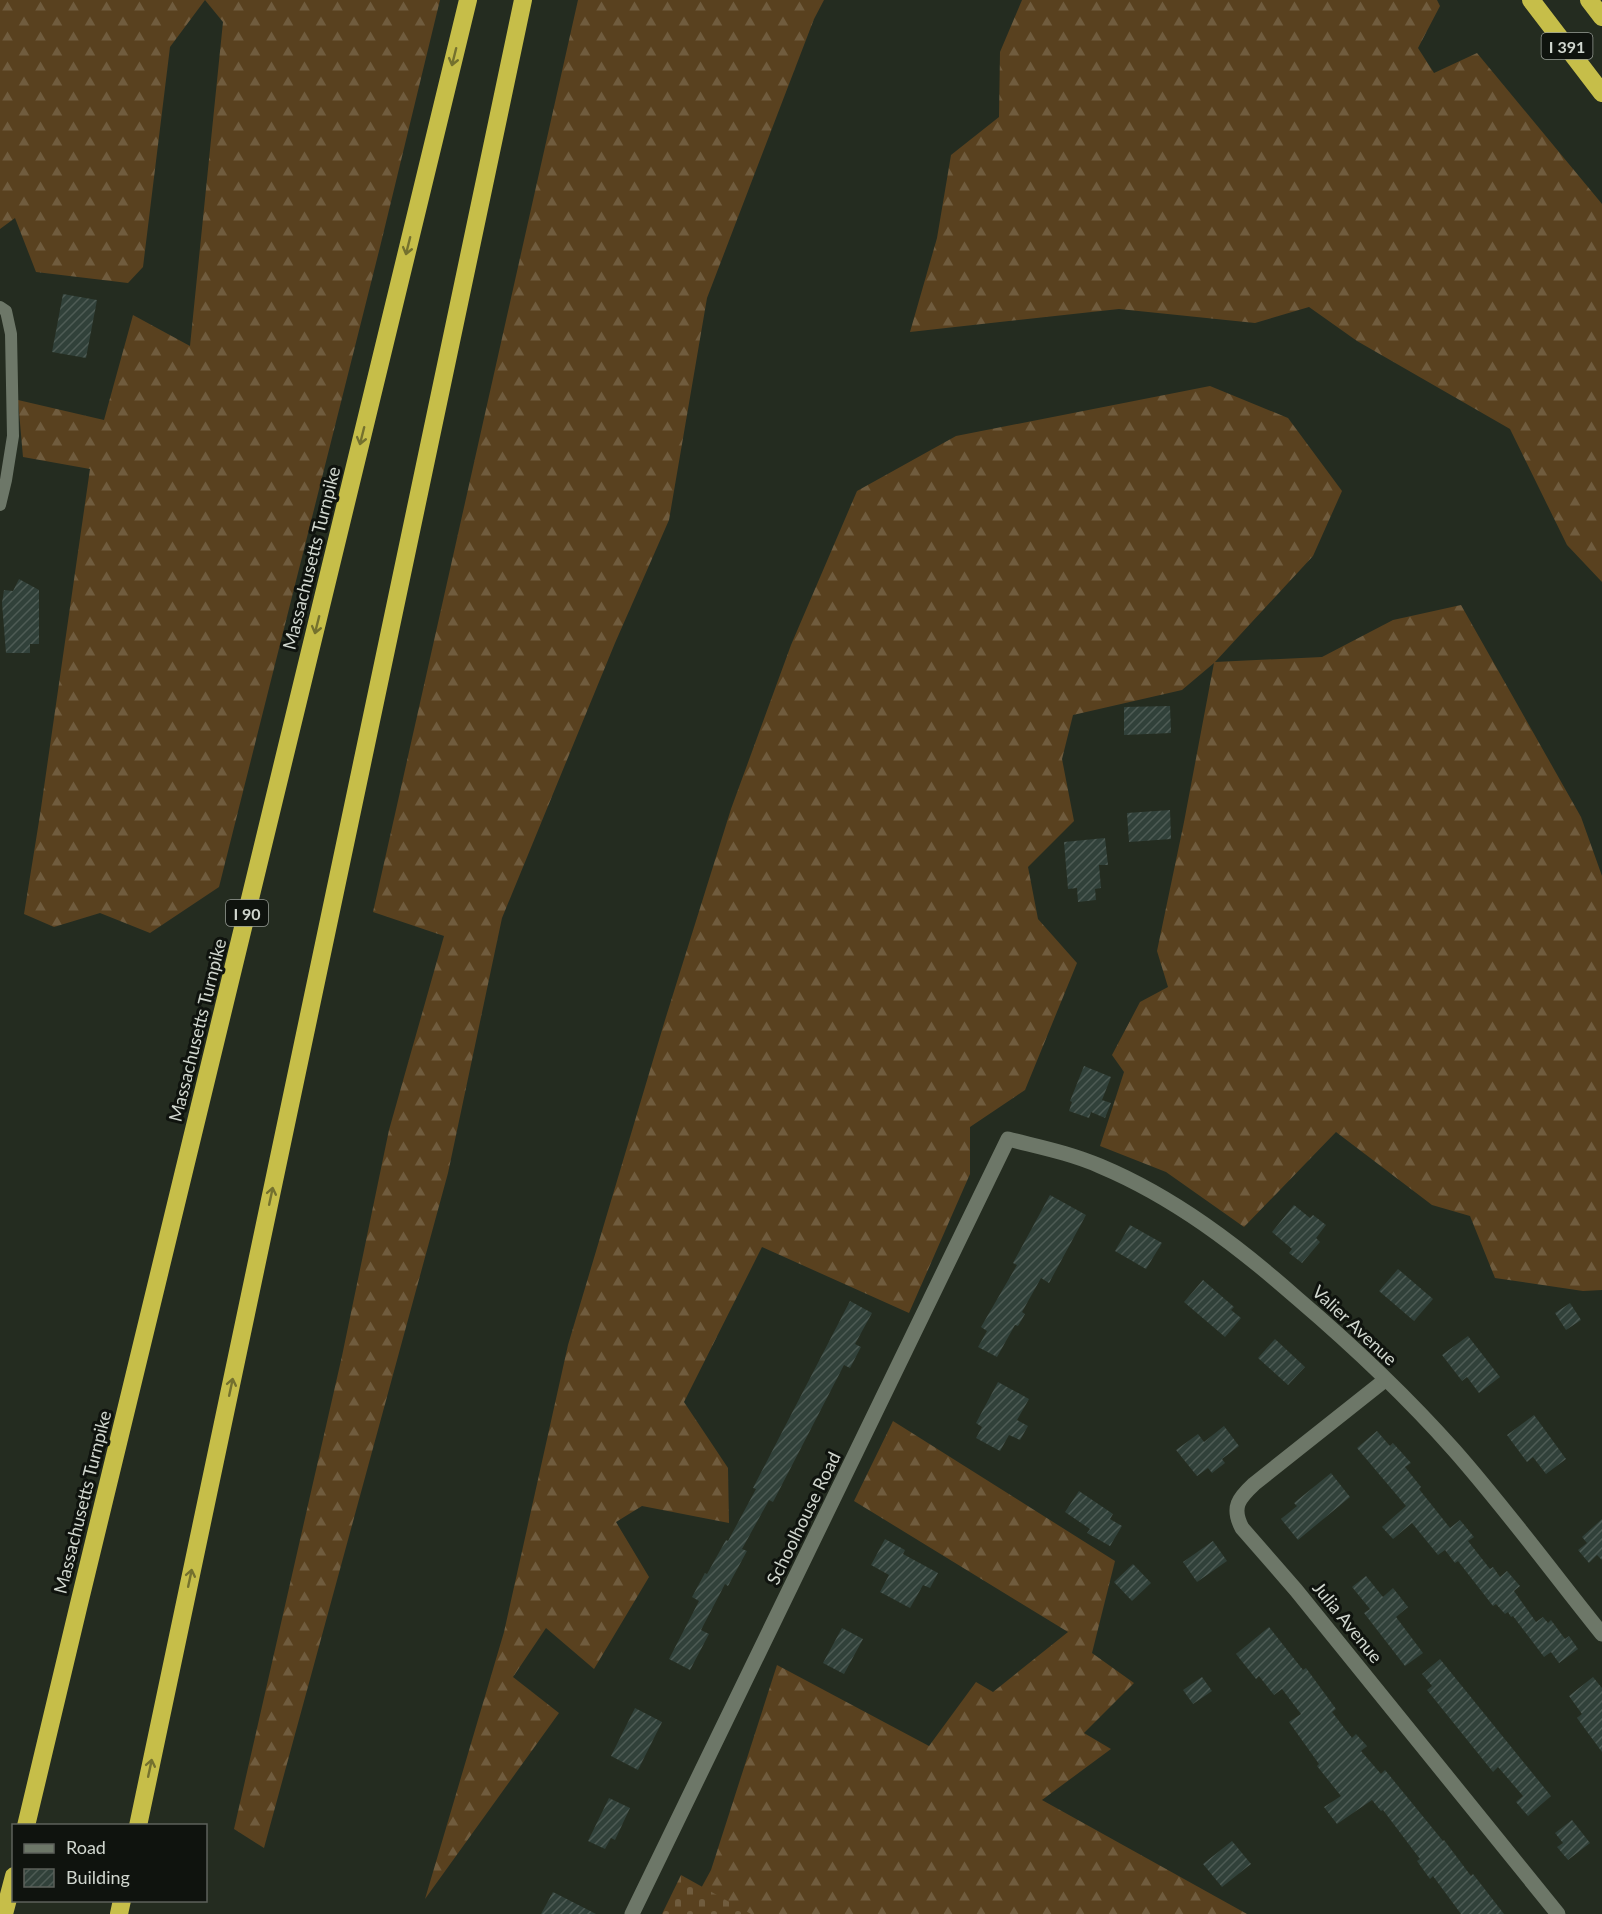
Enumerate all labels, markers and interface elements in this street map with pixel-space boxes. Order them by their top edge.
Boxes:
road number: I 391 [1542,33,1592,59]
one-way arrow [448,47,460,66]
one-way arrow [402,237,414,256]
one-way arrow [356,426,368,445]
street label: Massachusetts Turnpike [278,464,344,652]
one-way arrow [310,616,322,635]
road number: I 90 [226,900,268,926]
street label: Massachusetts Turnpike [164,936,230,1124]
one-way arrow [266,1187,277,1206]
street label: Valier Avenue [1308,1280,1402,1370]
one-way arrow [226,1378,237,1397]
street label: Massachusetts Turnpike [49,1408,115,1596]
street label: Schoolhouse Road [761,1448,845,1588]
one-way arrow [185,1568,197,1587]
street label: Julia Avenue [1308,1577,1388,1667]
one-way arrow [145,1759,156,1779]
legend [12,1824,207,1902]
text: Road [66,1836,106,1858]
text: Building [66,1866,130,1888]

